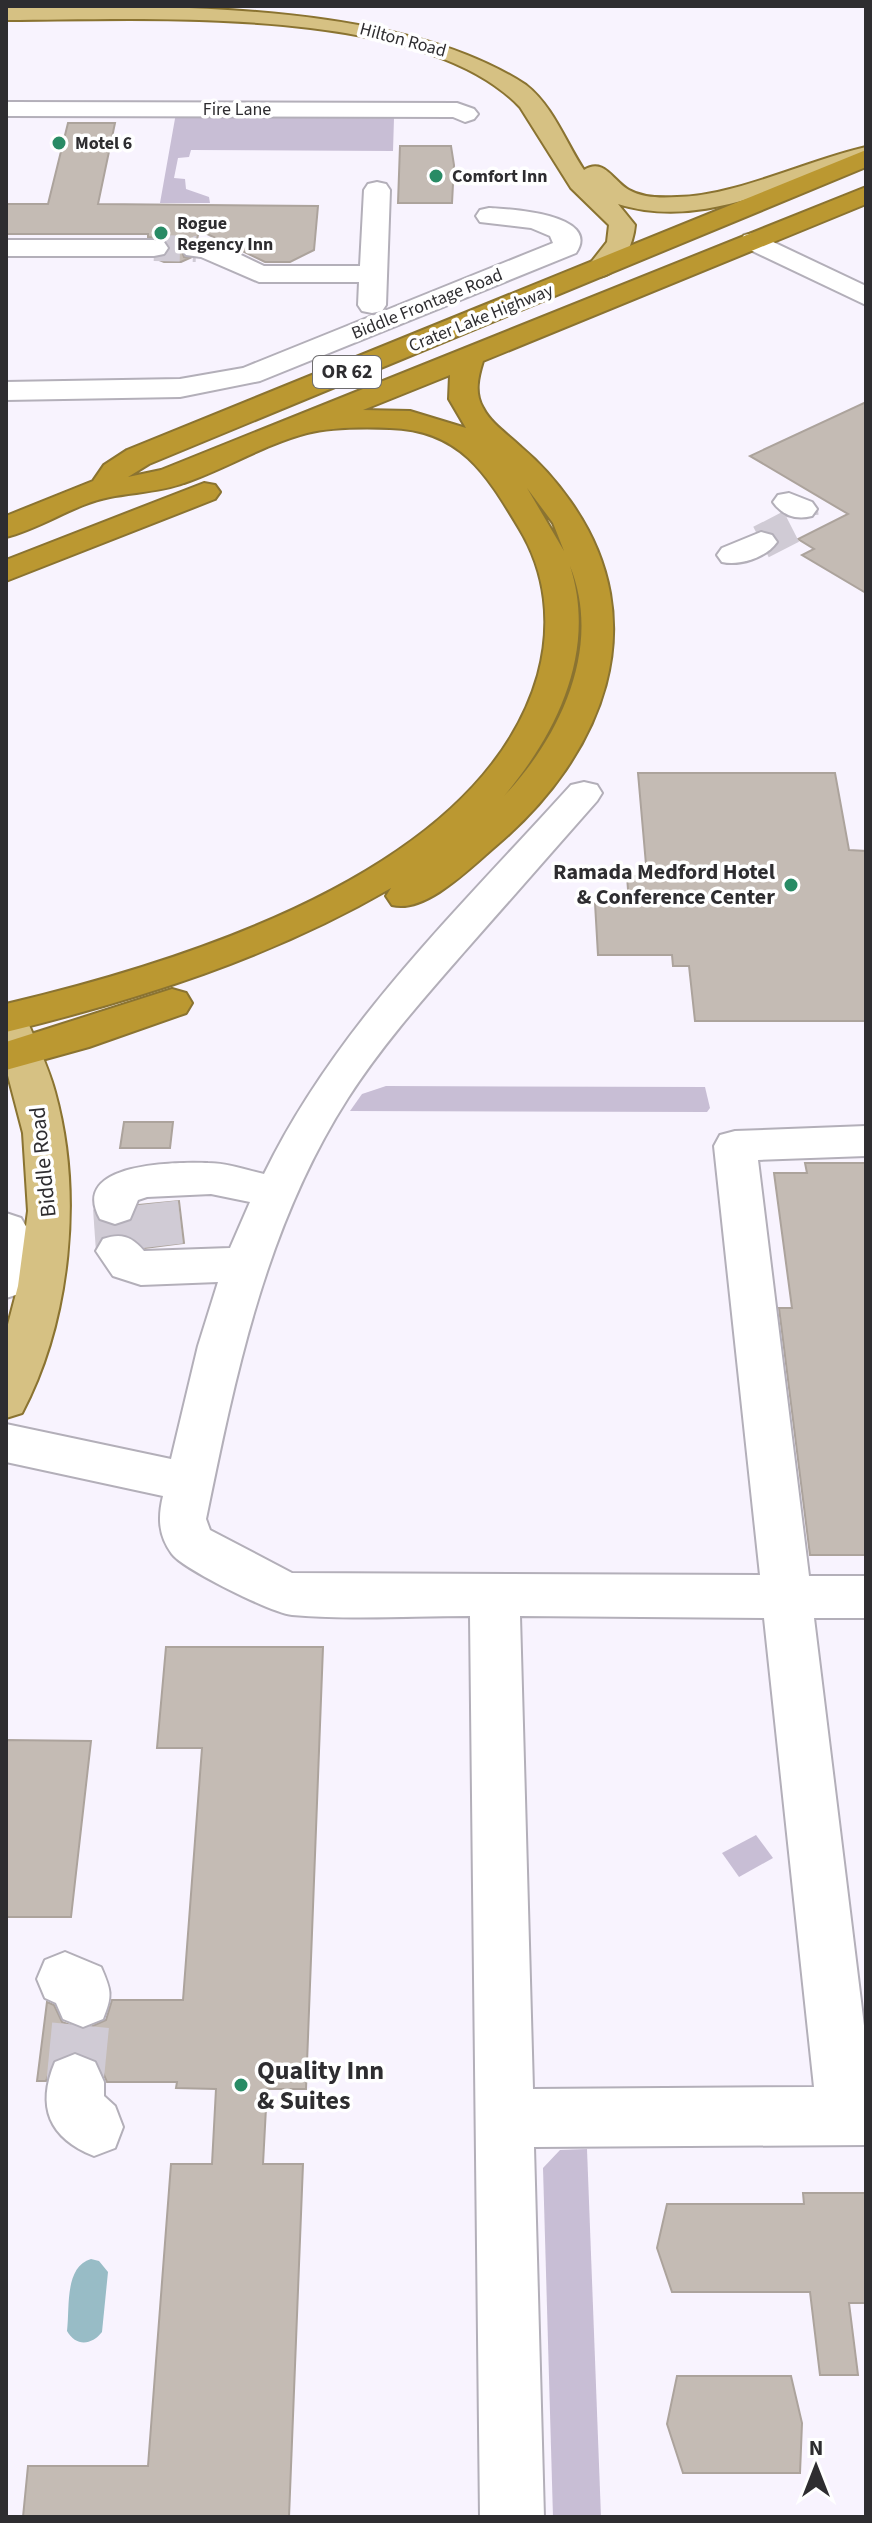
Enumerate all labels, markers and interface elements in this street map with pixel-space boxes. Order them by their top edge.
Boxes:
street label: Hilton Road [357,16,449,64]
street label: Fire Lane [203,97,271,122]
place label: Motel 6 [75,131,132,156]
marker: Motel 6 [50,134,68,152]
place label: Comfort Inn [452,164,548,189]
marker: Comfort Inn [427,167,445,185]
place label: Rogue Regency Inn [177,211,273,257]
marker: Rogue Regency Inn [152,224,170,242]
street label: Biddle Frontage Road [348,262,506,346]
street label: Crater Lake Highway [405,277,557,358]
road number: OR 62 [313,356,381,388]
place label: Ramada Medford Hotel & Conference Center [553,856,776,913]
marker: Ramada Medford Hotel & Conference Center [782,876,800,894]
street label: Biddle Road [21,1105,65,1219]
place label: Quality Inn & Suites [257,2052,384,2119]
marker: Quality Inn & Suites [232,2076,250,2094]
north arrow [776,2427,856,2507]
text: N [809,2432,823,2464]

